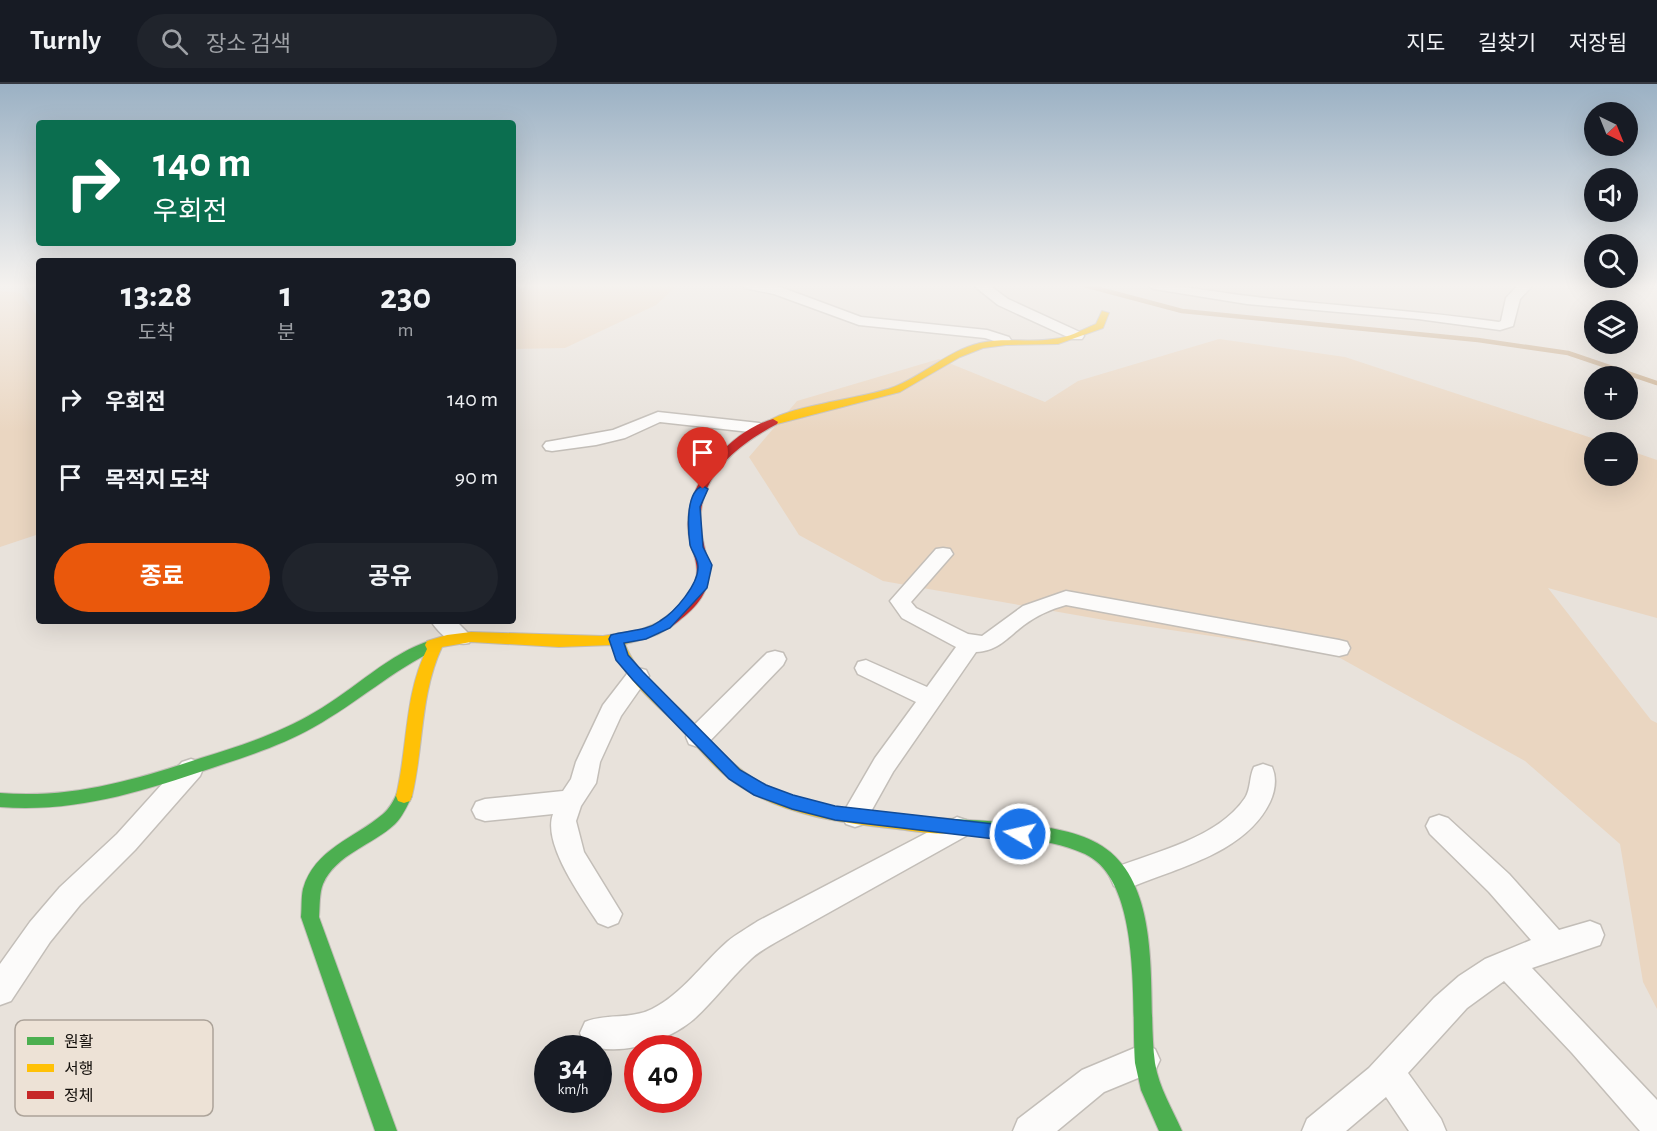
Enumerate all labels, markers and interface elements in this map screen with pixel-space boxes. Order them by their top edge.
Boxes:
search box [137,14,557,68]
icon: search [158,25,191,58]
text: Turnly [30,27,101,55]
text: 장소 검색 [206,33,291,55]
text: 지도 [1406,33,1445,54]
text: 길찾기 [1478,33,1536,54]
text: 저장됨 [1569,33,1627,54]
north arrow [1584,102,1638,156]
map controls [1584,102,1638,486]
text: 140 m [153,142,251,184]
icon: right [54,144,132,222]
button: sound [1584,168,1638,222]
text: 우회전 [153,198,228,225]
button: search [1584,234,1638,288]
text: 13:28 [121,277,192,313]
text: 1 [280,277,293,313]
text: 230 [380,279,431,315]
button: layers [1584,300,1638,354]
text: m [398,320,414,340]
text: 도착 [138,323,175,343]
text: 분 [277,323,295,343]
button: + [1584,366,1638,420]
icon: right [54,383,87,416]
text: 140 m [447,388,498,410]
text: 우회전 [105,391,166,413]
pin [677,427,728,489]
button: − [1584,432,1638,486]
icon: arrive [686,436,719,469]
icon: arrive [54,461,87,494]
text: 90 m [455,466,498,488]
text: 목적지 도착 [105,469,210,491]
button: 종료 [54,543,270,612]
button: 공유 [282,543,498,612]
position arrow [988,802,1052,866]
legend [15,1020,213,1116]
text: 원활 [64,1034,94,1050]
speed limit sign: 40 [624,1035,702,1113]
text: 34 [559,1052,587,1082]
text: 서행 [64,1061,93,1077]
text: km/h [558,1082,588,1097]
text: 정체 [64,1088,93,1104]

